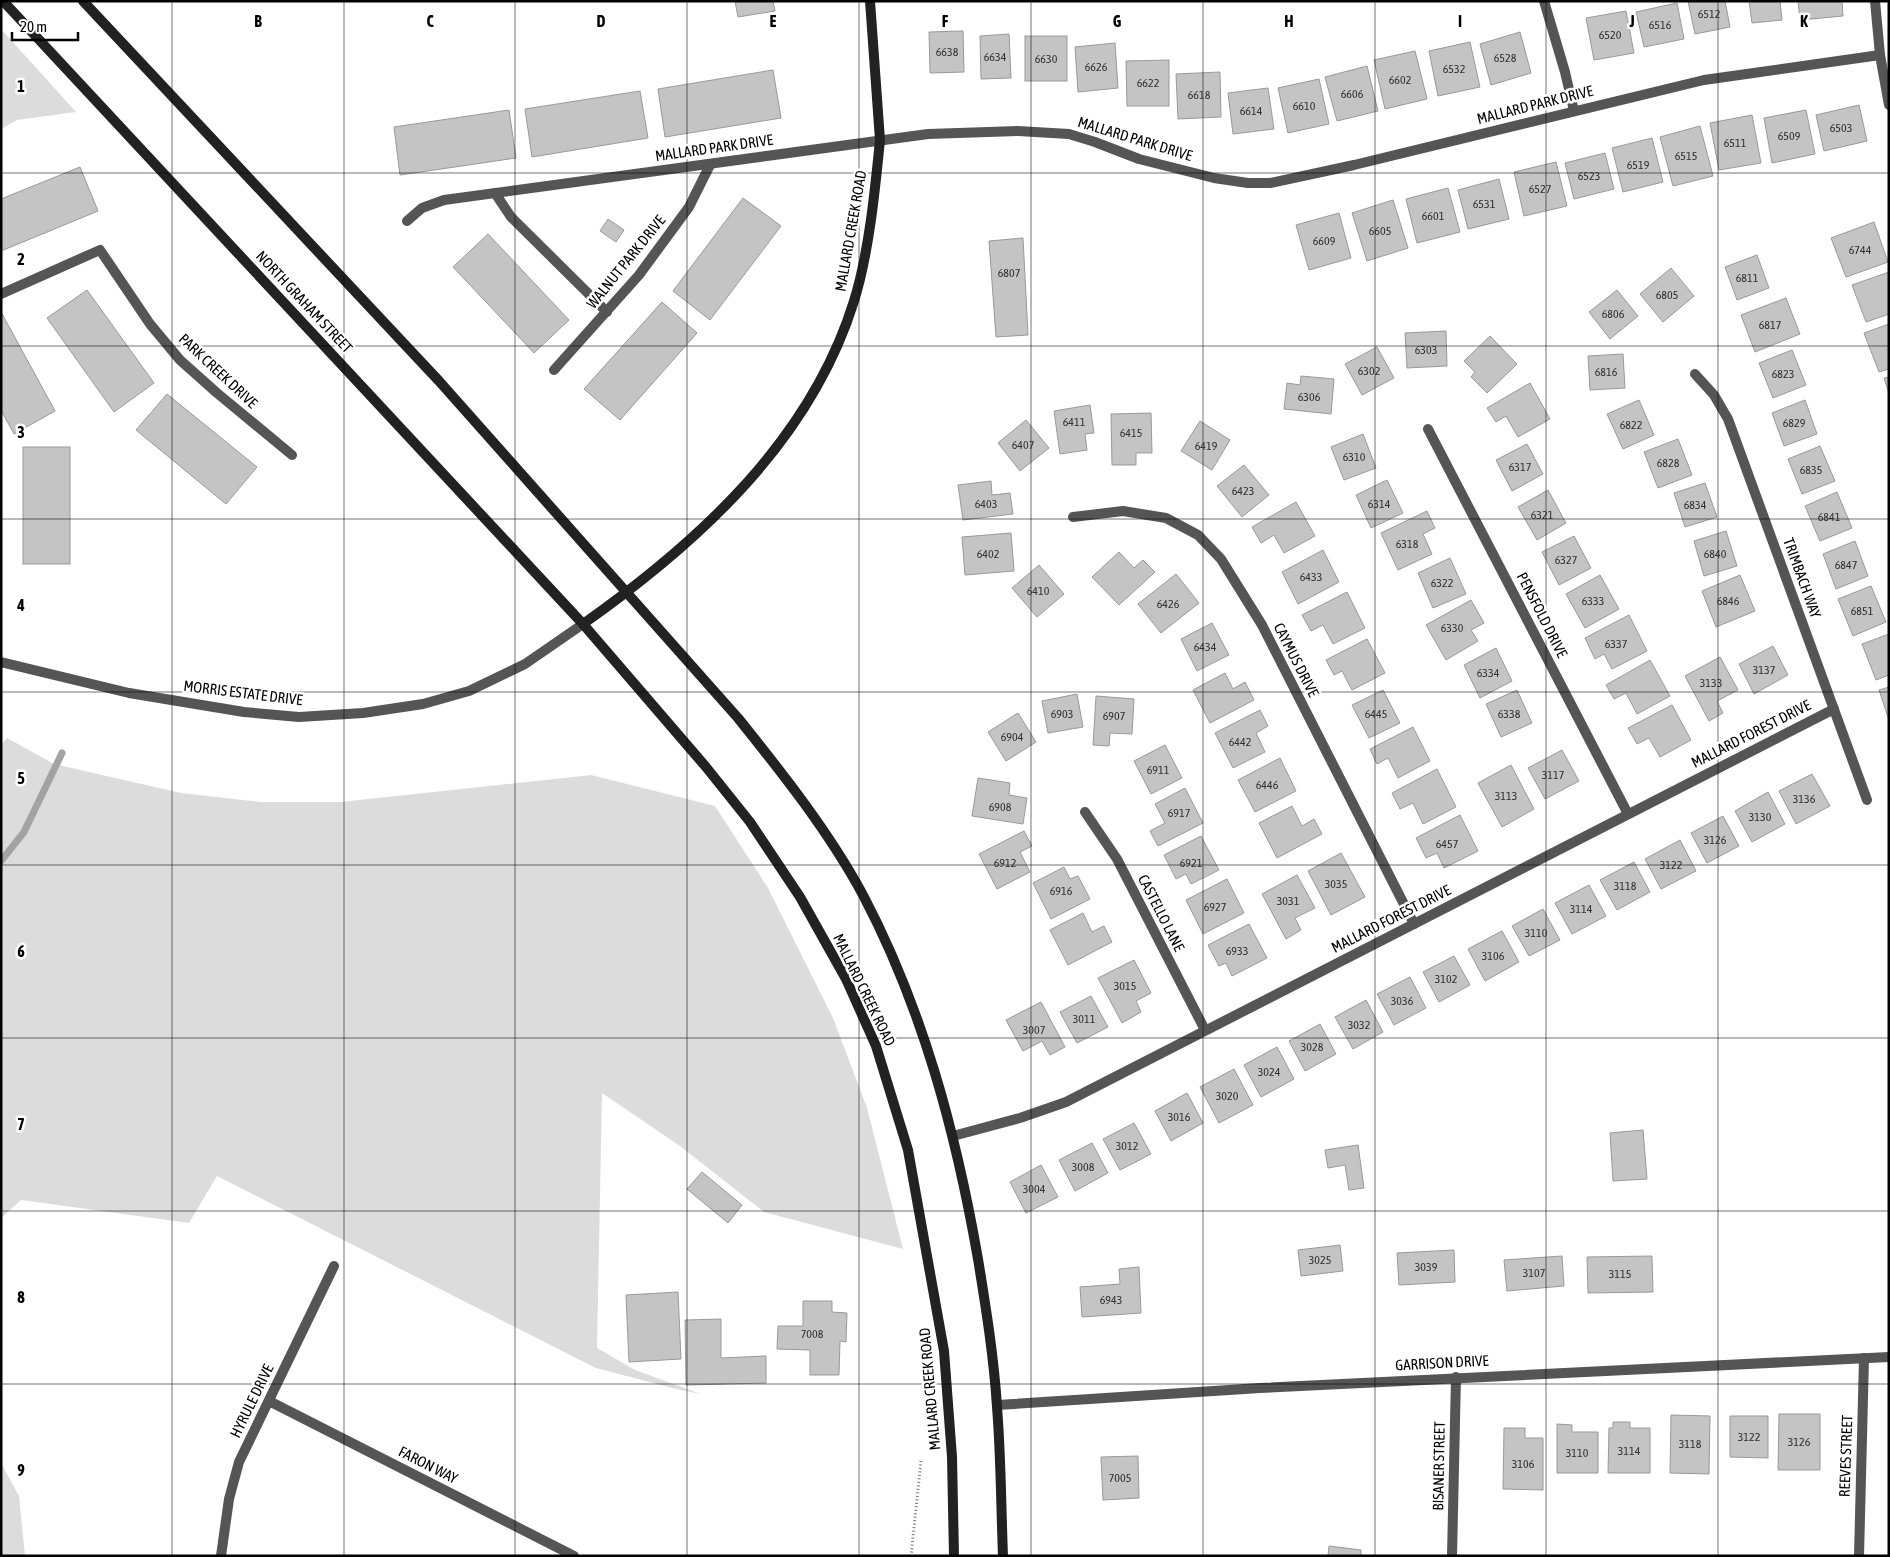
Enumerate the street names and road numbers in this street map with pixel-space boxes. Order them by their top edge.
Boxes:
street label: MALLARD PARK DRIVE [1475,82,1595,127]
street label: MALLARD PARK DRIVE [1076,113,1195,164]
street label: MALLARD PARK DRIVE [654,131,775,164]
street label: MALLARD CREEK ROAD [831,169,870,293]
street label: WALNUT PARK DRIVE [583,211,669,312]
street label: NORTH GRAHAM STREET [253,247,356,356]
street label: PARK CREEK DRIVE [176,330,261,412]
street label: TRIMBACH WAY [1780,536,1825,620]
street label: PENSFOLD DRIVE [1514,569,1572,661]
street label: CAYMUS DRIVE [1271,620,1323,700]
street label: MORRIS ESTATE DRIVE [183,677,304,708]
street label: MALLARD FOREST DRIVE [1688,696,1814,771]
street label: CASTELLO LANE [1135,872,1188,955]
street label: MALLARD FOREST DRIVE [1328,881,1454,956]
street label: MALLARD CREEK ROAD [830,931,899,1049]
street label: MALLARD CREEK ROAD [916,1327,943,1451]
street label: GARRISON DRIVE [1395,1352,1490,1373]
street label: HYRULE DRIVE [226,1361,277,1440]
street label: REEVES STREET [1836,1414,1855,1497]
street label: BISANER STREET [1429,1421,1448,1511]
street label: FARON WAY [396,1442,461,1487]

